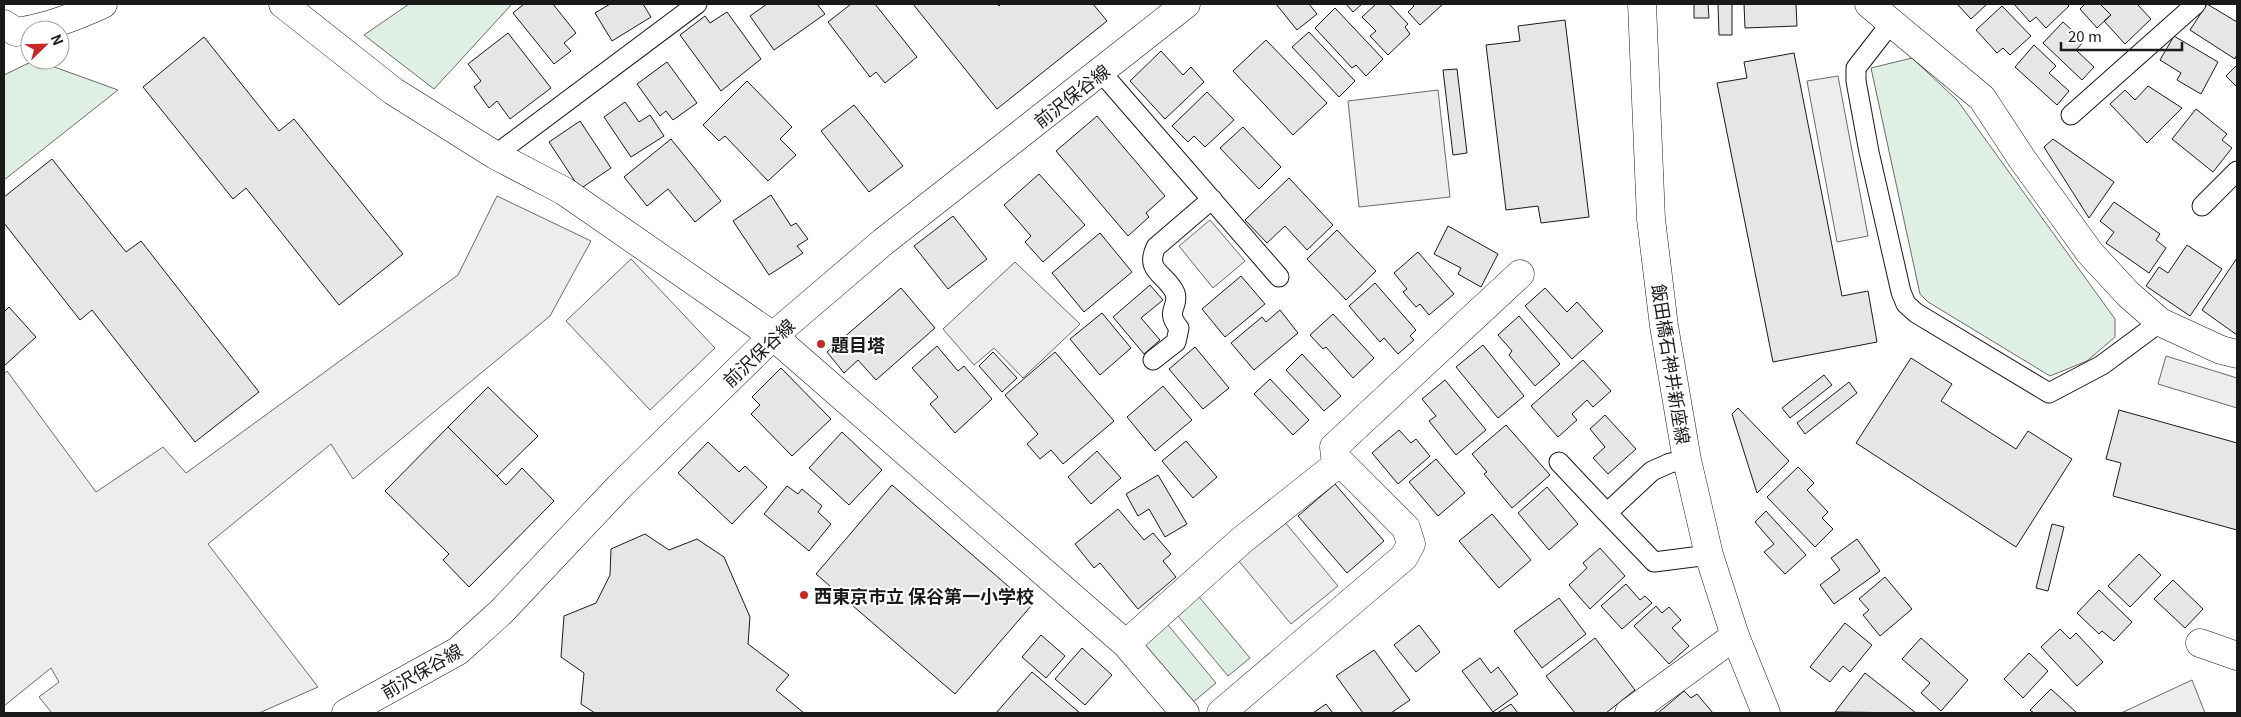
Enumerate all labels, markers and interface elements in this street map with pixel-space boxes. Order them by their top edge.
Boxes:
north arrow [20,20,70,70]
scale bar [2061,20,2182,52]
text: 20 m [2068,25,2102,46]
text: N [47,31,69,48]
street label: 前沢保谷線 [1028,57,1114,133]
street label: 飯田橋石神井新座線 [1646,282,1698,446]
street label: 前沢保谷線 [716,312,800,392]
place label: 題目塔 [831,331,885,357]
marker: 題目塔 [815,338,827,350]
place label: 西東京市立 保谷第一小学校 [814,582,1034,608]
marker: 西東京市立 保谷第一小学校 [798,589,810,601]
street label: 前沢保谷線 [376,636,466,704]

